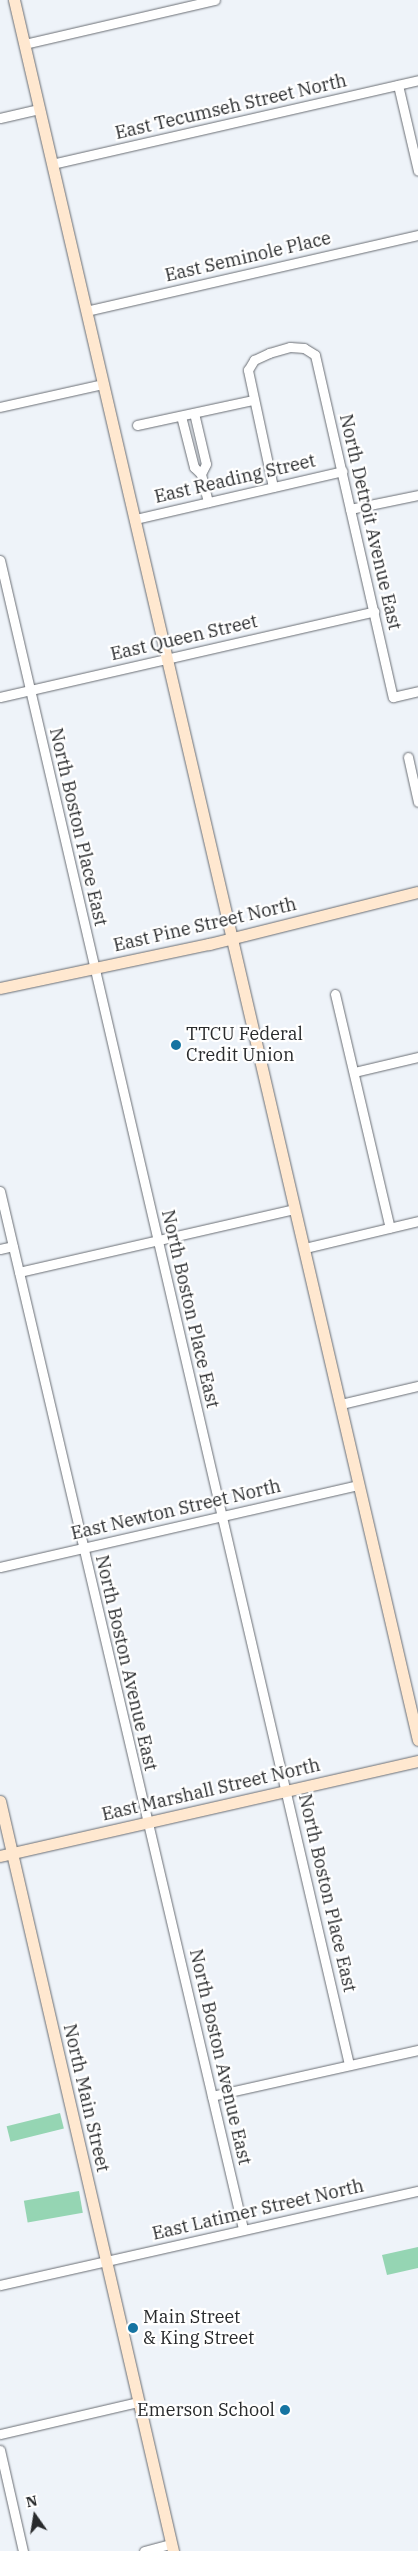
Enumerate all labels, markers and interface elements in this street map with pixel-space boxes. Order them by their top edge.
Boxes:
street label: East Tecumseh Street North [113,70,349,144]
street label: East Seminole Place [163,227,333,287]
street label: North Detroit Avenue East [335,412,405,632]
street label: East Reading Street [152,450,318,508]
street label: East Queen Street [108,611,260,665]
street label: North Boston Place East [45,726,111,928]
street label: East Pine Street North [111,893,299,957]
place label: TTCU Federal Credit Union [186,1024,303,1066]
marker: TTCU Federal Credit Union [170,1039,182,1051]
street label: North Boston Place East [157,1208,223,1410]
street label: East Newton Street North [69,1475,283,1545]
street label: North Boston Avenue East [91,1553,161,1773]
street label: East Marshall Street North [100,1754,322,1826]
street label: North Boston Place East [294,1792,360,1994]
street label: North Boston Avenue East [185,1947,255,2167]
street label: North Main Street [58,2022,114,2174]
street label: East Latimer Street North [150,2175,366,2245]
place label: Main Street & King Street [143,2307,254,2350]
marker: Main Street & King Street [127,2322,139,2334]
place label: Emerson School [137,2399,275,2421]
marker: Emerson School [279,2404,291,2416]
north arrow [10,2491,60,2541]
text: N [24,2491,39,2511]

